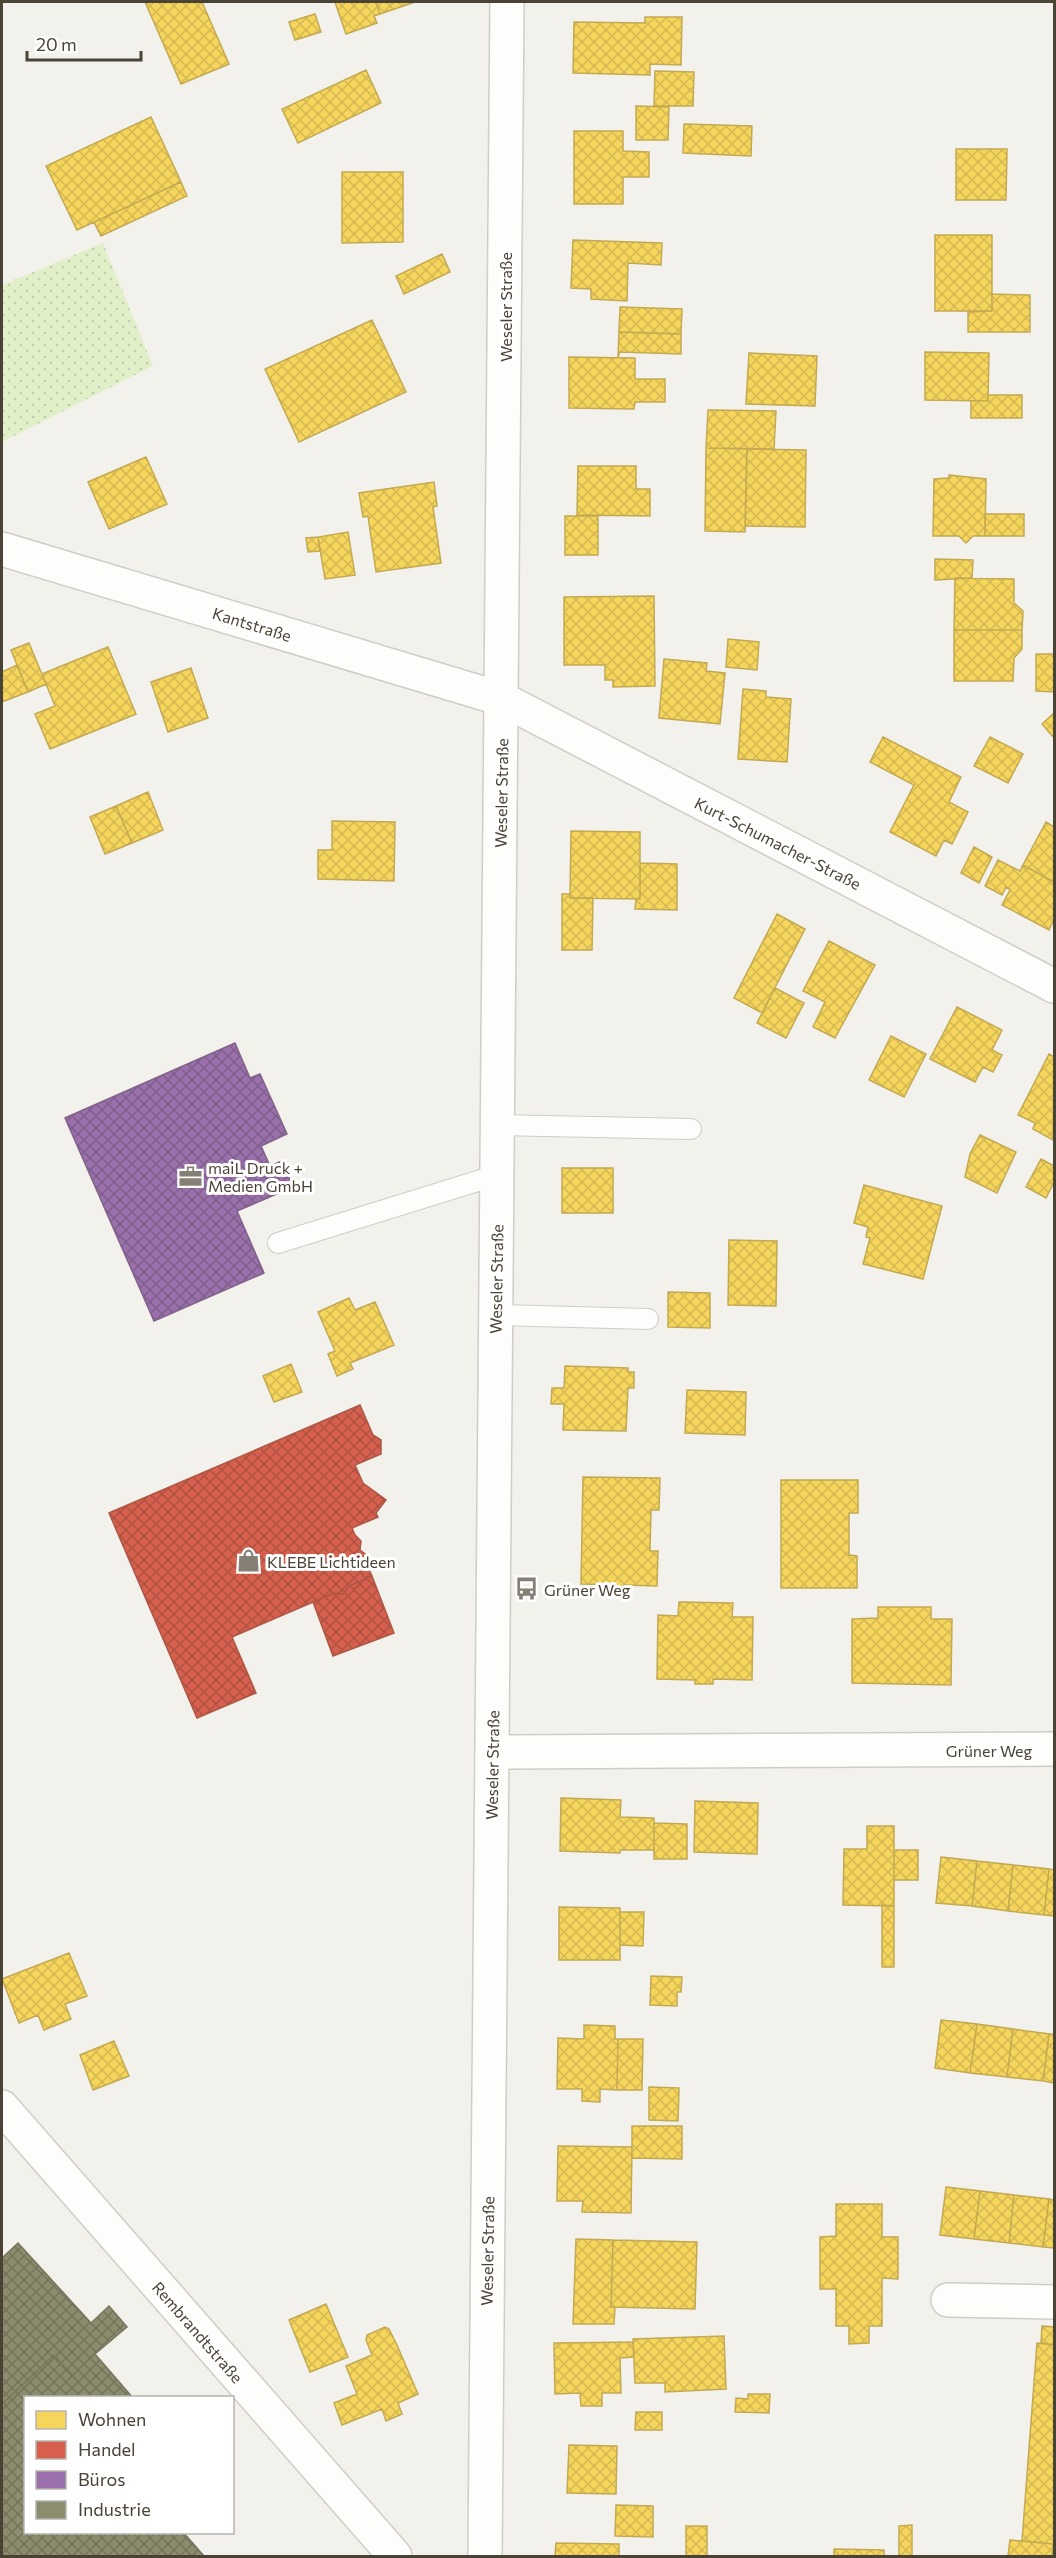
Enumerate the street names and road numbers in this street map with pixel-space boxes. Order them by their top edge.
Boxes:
street label: Weseler Straße [496,252,515,362]
street label: Kantstraße [210,603,294,645]
street label: Weseler Straße [491,738,511,848]
street label: Kurt-Schumacher-Straße [692,793,864,893]
street label: Weseler Straße [486,1224,506,1334]
street label: Weseler Straße [482,1710,502,1820]
street label: Grüner Weg [946,1741,1033,1760]
street label: Weseler Straße [477,2196,497,2306]
street label: Rembrandtstraße [149,2277,247,2387]

